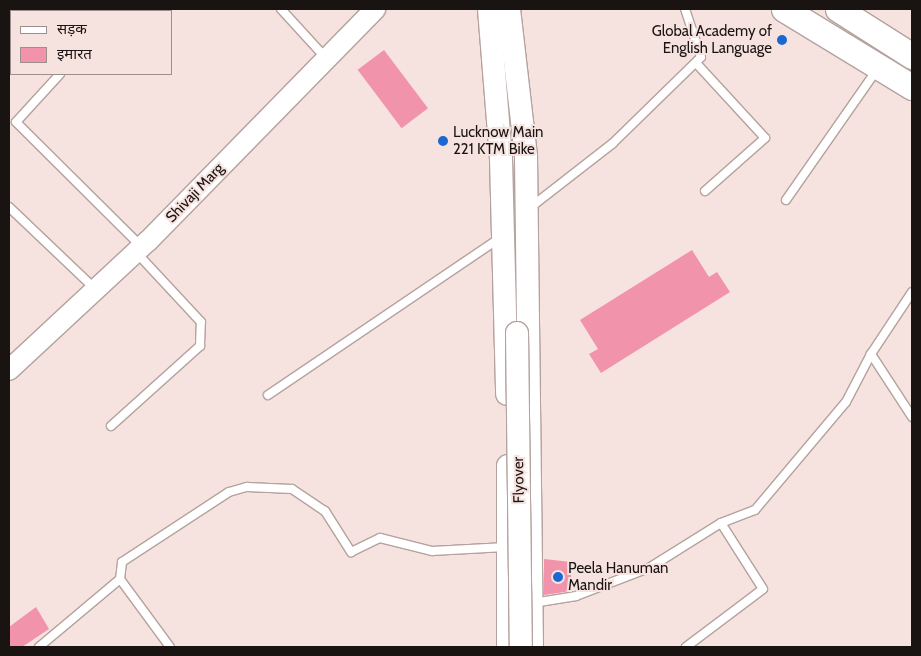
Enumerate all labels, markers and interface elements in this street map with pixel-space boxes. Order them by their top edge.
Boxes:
legend [10,10,172,75]
text: सड़क [57,20,87,38]
place label: Global Academy of English Language [652,22,772,57]
marker: Global Academy of English Language [776,34,788,46]
text: इमारत [57,45,92,63]
place label: Lucknow Main 221 KTM Bike [453,123,543,158]
marker: Lucknow Main 221 KTM Bike [437,135,449,147]
street label: Shivaji Marg [162,160,228,226]
street label: Flyover [510,457,528,503]
place label: Peela Hanuman Mandir [568,559,668,594]
marker: Peela Hanuman Mandir [552,571,564,583]

